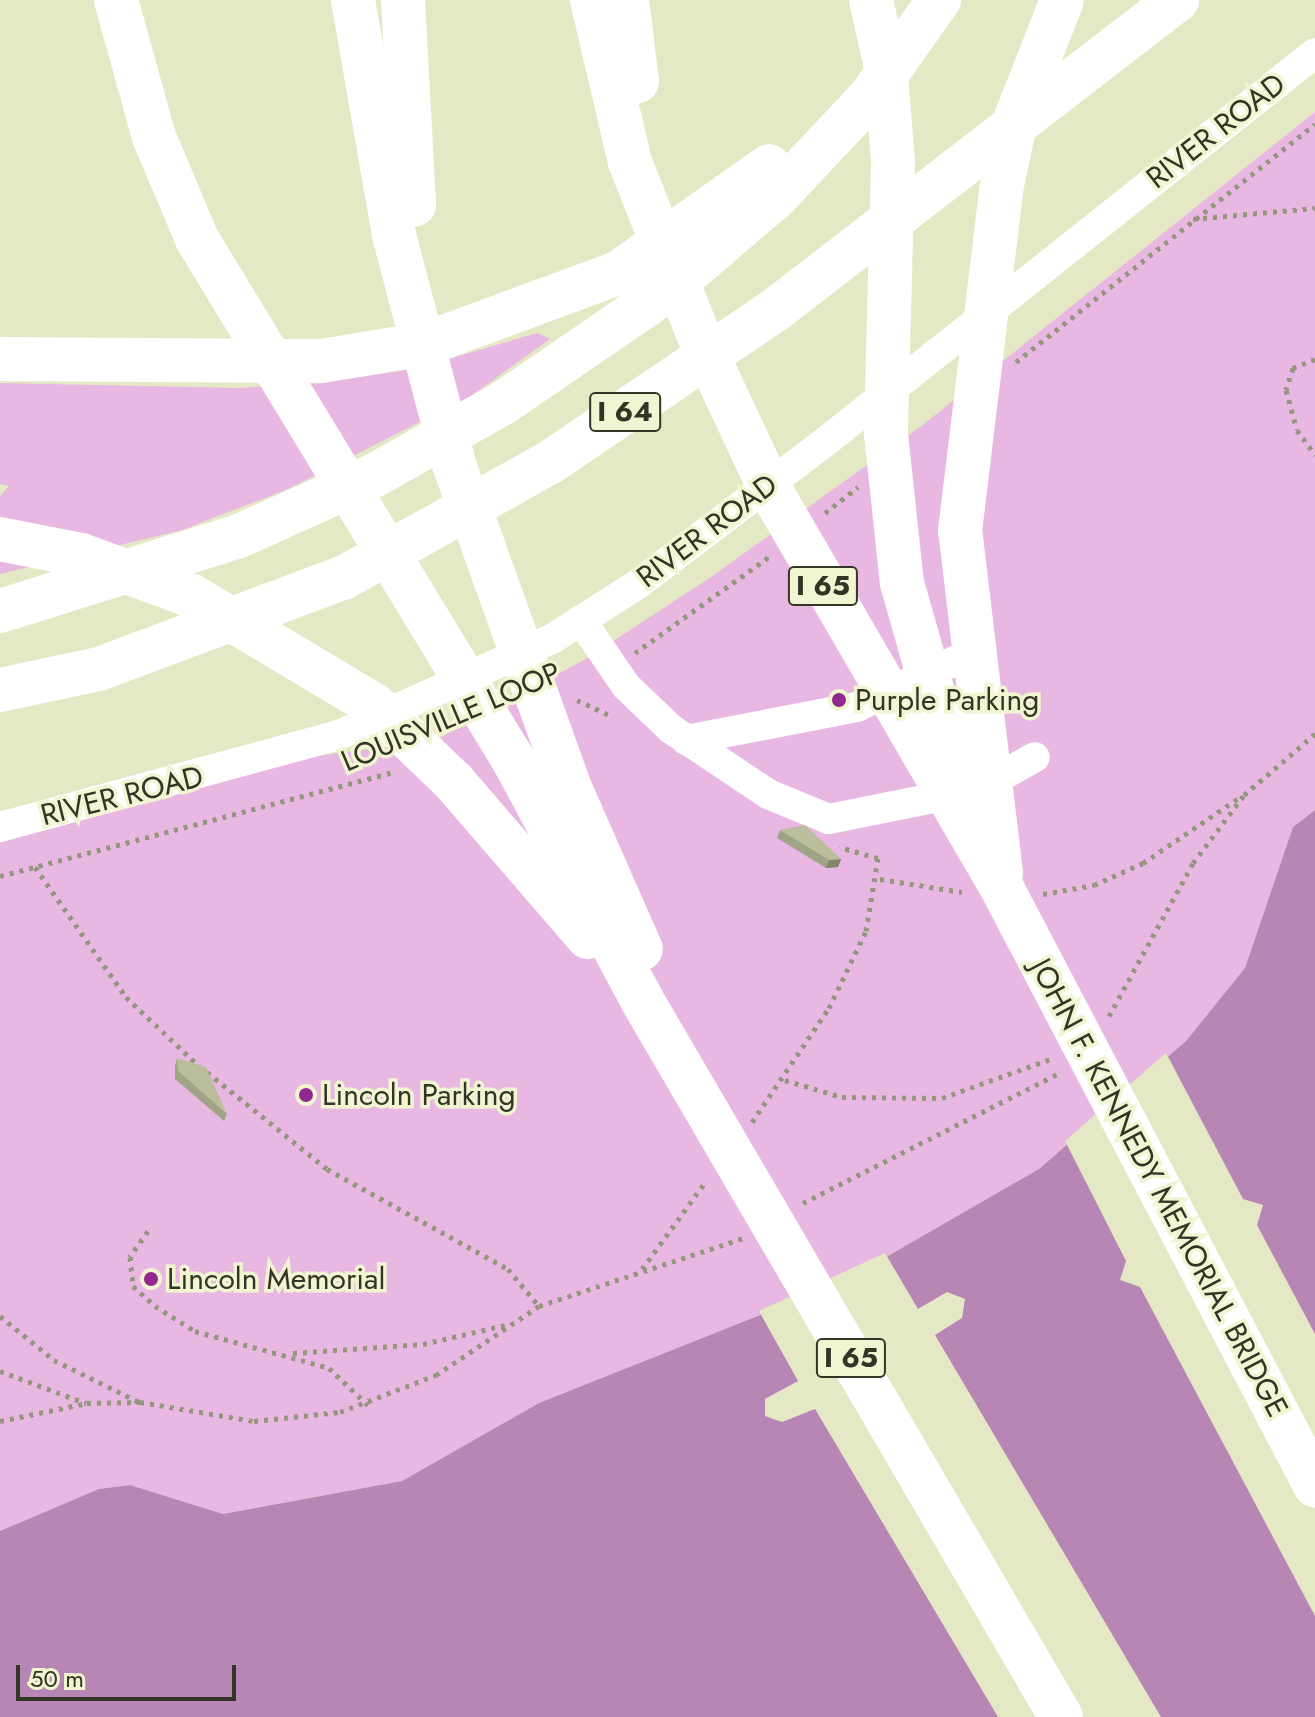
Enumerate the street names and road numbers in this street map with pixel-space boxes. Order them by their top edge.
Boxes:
street label: RIVER ROAD [1139,66,1293,196]
road number: I 64 [589,388,661,436]
street label: RIVER ROAD [630,467,784,595]
road number: I 65 [787,562,859,610]
street label: LOUISVILLE LOOP [336,655,566,779]
street label: RIVER ROAD [37,758,207,834]
street label: JOHN F. KENNEDY MEMORIAL BRIDGE [1023,953,1295,1423]
road number: I 65 [815,1334,887,1382]

